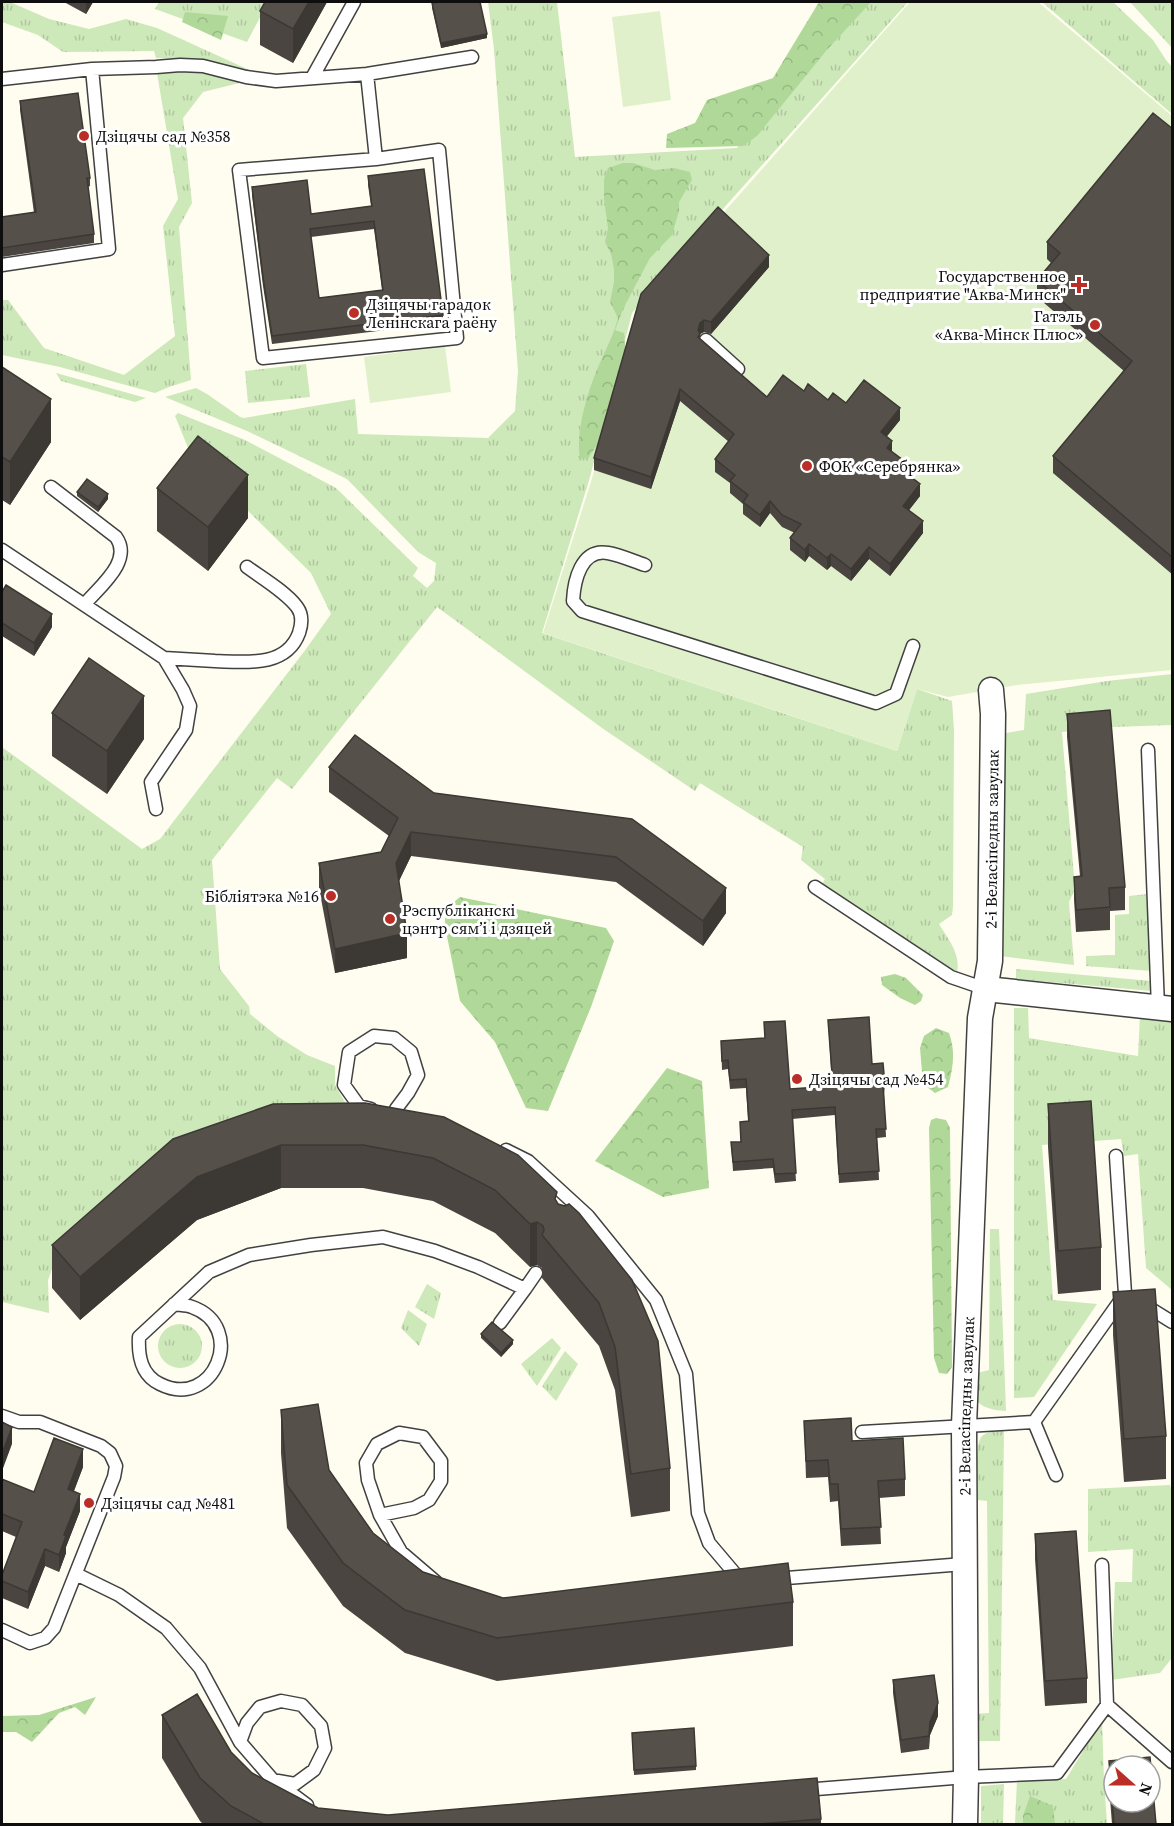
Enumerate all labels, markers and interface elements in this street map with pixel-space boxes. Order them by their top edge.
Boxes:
place label: Дзіцячы сад №358 [96,125,231,147]
marker: Дзіцячы сад №358 [77,129,91,143]
place label: Государственное предприятие "Аква-Минск" [860,265,1066,305]
marker: Государственное предприятие "Аква-Минск" [1070,276,1088,294]
place label: Дзіцячы гарадок Ленінскага раёну [366,293,498,333]
place label: Гатэль «Аква-Мінск Плюс» [935,305,1083,345]
marker: Дзіцячы гарадок Ленінскага раёну [347,306,361,320]
marker: Гатэль «Аква-Мінск Плюс» [1088,318,1102,332]
place label: ФОК «Серебрянка» [819,455,961,477]
marker: ФОК «Серебрянка» [800,459,814,473]
street label: 2-і Веласіпедны завулак [979,749,1004,929]
place label: Бібліятэка №16 [205,885,319,907]
marker: Бібліятэка №16 [324,889,338,903]
place label: Рэспубліканскі цэнтр сямʼі і дзяцей [402,899,552,939]
marker: Рэспубліканскі цэнтр сямʼі і дзяцей [383,912,397,926]
place label: Дзіцячы сад №454 [809,1068,944,1090]
marker: Дзіцячы сад №454 [790,1072,804,1086]
street label: 2-і Веласіпедны завулак [953,1316,979,1496]
place label: Дзіцячы сад №481 [101,1492,236,1514]
marker: Дзіцячы сад №481 [82,1496,96,1510]
north arrow [1102,1754,1162,1814]
text: N [1134,1780,1158,1799]

